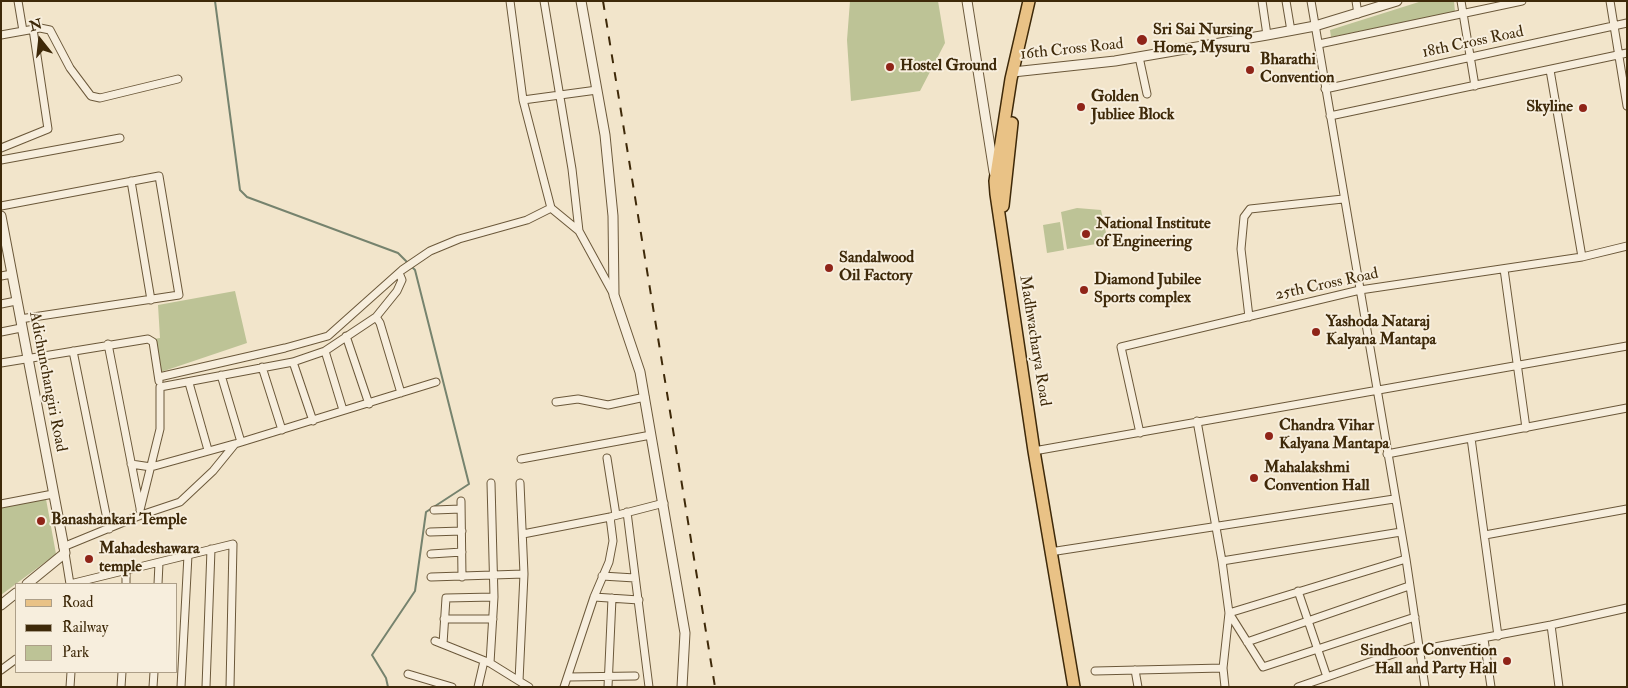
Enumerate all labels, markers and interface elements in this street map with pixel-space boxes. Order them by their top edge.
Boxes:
north arrow [15,15,65,65]
text: N [27,15,44,35]
place label: Sri Sai Nursing Home, Mysuru [1153,21,1253,59]
street label: 18th Cross Road [1421,23,1525,63]
marker: Sri Sai Nursing Home, Mysuru [1135,33,1149,47]
street label: 16th Cross Road [1019,35,1125,65]
place label: Bharathi Convention [1260,51,1334,89]
place label: Hostel Ground [900,57,997,77]
marker: Hostel Ground [884,61,896,73]
marker: Bharathi Convention [1244,64,1256,76]
place label: Golden Jubliee Block [1091,88,1174,126]
place label: Skyline [1526,98,1573,118]
marker: Golden Jubliee Block [1075,101,1087,113]
marker: Skyline [1577,102,1589,114]
place label: National Institute of Engineering [1096,215,1211,253]
marker: National Institute of Engineering [1080,228,1092,240]
place label: Sandalwood Oil Factory [839,249,914,287]
marker: Sandalwood Oil Factory [823,262,835,274]
street label: 25th Cross Road [1274,265,1380,305]
place label: Diamond Jubilee Sports complex [1094,271,1201,309]
street label: Madhwacharya Road [1014,274,1054,408]
marker: Diamond Jubilee Sports complex [1078,284,1090,296]
street label: Adichunchangiri Road [24,310,70,454]
place label: Yashoda Nataraj Kalyana Mantapa [1326,313,1436,351]
marker: Yashoda Nataraj Kalyana Mantapa [1310,326,1322,338]
place label: Chandra Vihar Kalyana Mantapa [1279,417,1389,455]
marker: Chandra Vihar Kalyana Mantapa [1263,430,1275,442]
place label: Mahalakshmi Convention Hall [1264,459,1370,497]
marker: Mahalakshmi Convention Hall [1248,472,1260,484]
place label: Banashankari Temple [51,511,187,531]
marker: Banashankari Temple [35,515,47,527]
place label: Mahadeshawara temple [99,540,200,578]
marker: Mahadeshawara temple [83,553,95,565]
legend [15,583,178,673]
text: Road [62,593,93,612]
text: Railway [62,618,108,637]
place label: Sindhoor Convention Hall and Party Hall [1360,642,1497,680]
text: Park [62,643,89,662]
marker: Sindhoor Convention Hall and Party Hall [1501,655,1513,667]

